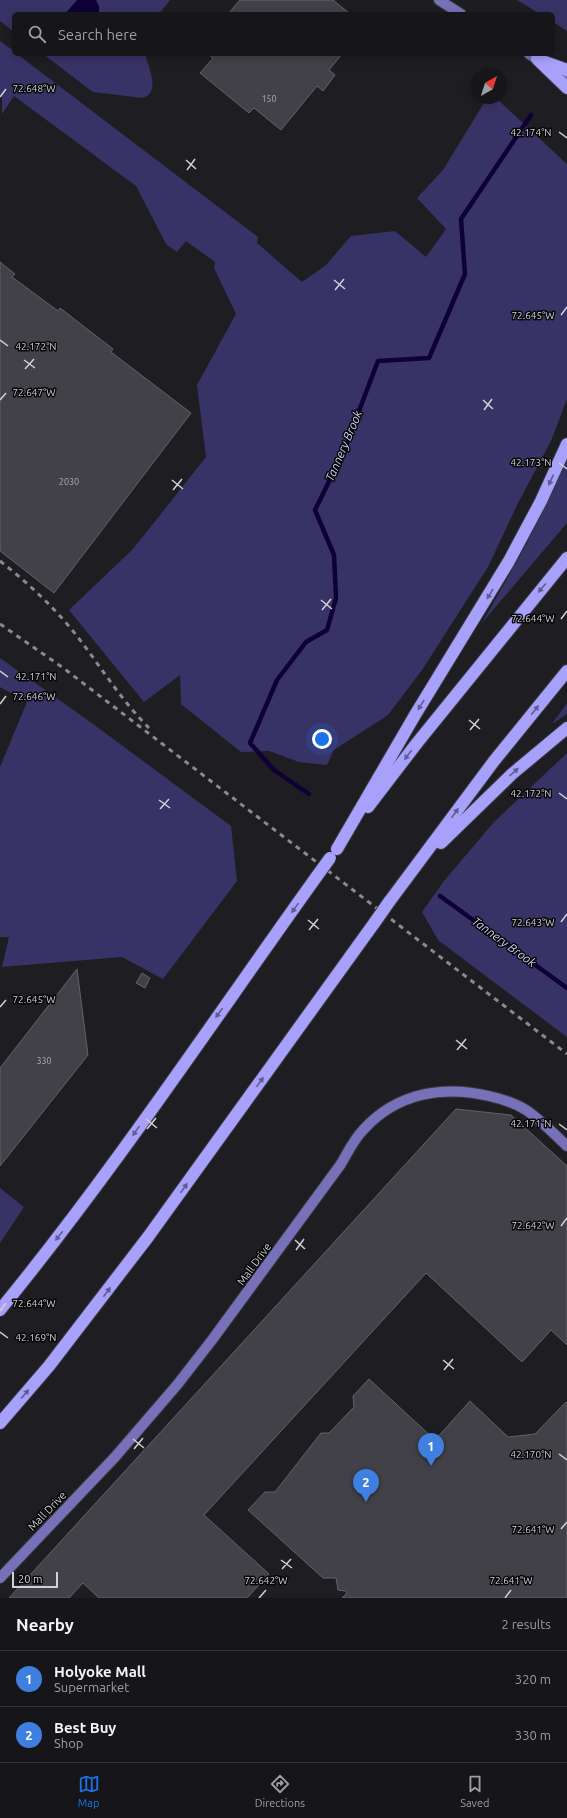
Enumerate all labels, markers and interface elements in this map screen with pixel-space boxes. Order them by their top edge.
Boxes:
search box [12,12,555,56]
icon: search [26,23,48,45]
text: Search here [58,26,137,43]
north arrow [471,68,507,104]
text: 72.648°W [12,83,56,94]
house number: 150 [261,94,277,104]
text: 42.174°N [510,127,552,138]
text: 72.645°W [511,310,555,321]
text: 42.172°N [15,341,57,352]
text: 72.647°W [12,387,56,398]
water label: Tannery Brook [323,408,365,483]
text: 42.173°N [510,457,552,468]
one-way arrow [548,474,554,485]
house number: 2030 [59,477,79,487]
one-way arrow [537,582,546,593]
one-way arrow [486,588,493,600]
text: 72.644°W [511,613,555,624]
text: 42.171°N [15,671,57,682]
text: 72.646°W [12,691,56,702]
one-way arrow [417,700,425,710]
one-way arrow [530,705,539,716]
your location [312,729,332,749]
one-way arrow [404,749,412,760]
one-way arrow [509,767,519,777]
text: 42.172°N [510,788,552,799]
one-way arrow [451,808,459,818]
one-way arrow [291,902,299,913]
water label: Tannery Brook [470,914,539,970]
text: 72.643°W [511,917,555,928]
text: 72.645°W [12,994,56,1005]
one-way arrow [215,1008,223,1019]
house number: 330 [36,1056,52,1066]
one-way arrow [255,1077,263,1087]
text: 42.171°N [510,1118,552,1129]
one-way arrow [132,1126,140,1136]
one-way arrow [180,1183,188,1193]
text: 72.642°W [511,1220,555,1231]
one-way arrow [55,1230,63,1241]
street label: Mall Drive [235,1240,273,1288]
one-way arrow [102,1287,111,1298]
text: 72.644°W [12,1298,56,1309]
text: 42.169°N [15,1332,57,1343]
one-way arrow [21,1388,30,1399]
pin: 1 [418,1433,444,1466]
text: 42.170°N [510,1449,552,1460]
pin: 2 [353,1469,379,1502]
street label: Mall Drive [25,1489,69,1533]
text: 72.641°W [511,1524,555,1535]
scale bar [12,1570,58,1589]
text: 20 m [18,1573,42,1585]
text: 72.642°W [244,1575,288,1586]
text: 72.641°W [489,1575,533,1586]
text: Nearby [16,1615,74,1634]
text: 2 results [501,1617,551,1631]
text: Holyoke Mall [54,1663,146,1680]
text: 1 [25,1672,33,1686]
text: 320 m [515,1672,551,1686]
text: Supermarket [54,1680,129,1694]
text: Best Buy [54,1719,116,1736]
text: 2 [25,1728,33,1742]
text: 330 m [515,1728,551,1742]
text: Shop [54,1736,83,1750]
tab: Map [78,1773,100,1809]
tab: Directions [255,1773,305,1809]
tab: Saved [460,1773,489,1809]

